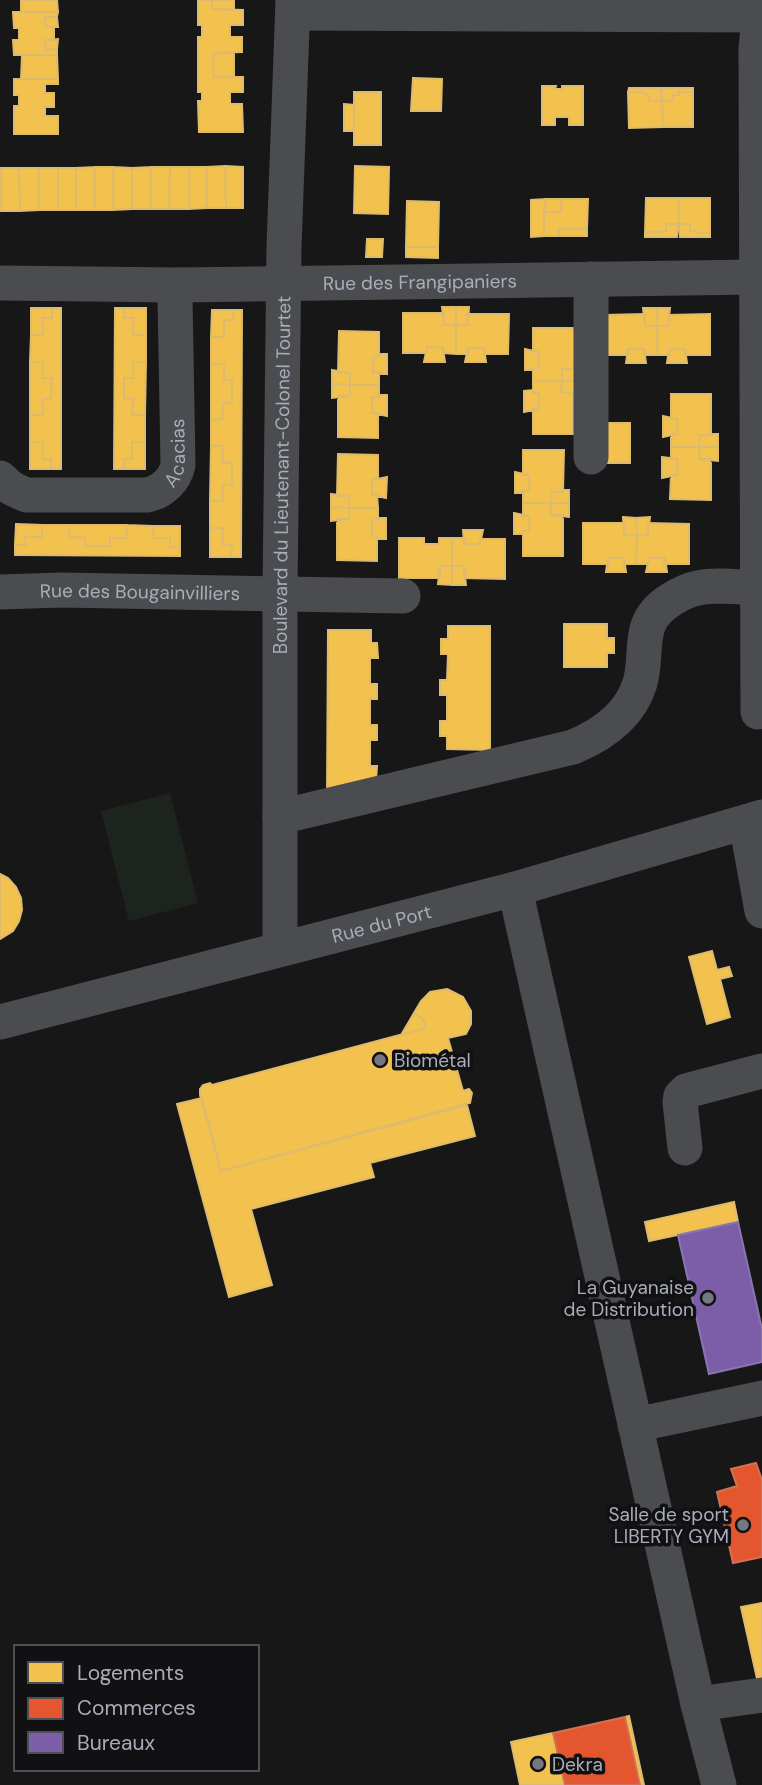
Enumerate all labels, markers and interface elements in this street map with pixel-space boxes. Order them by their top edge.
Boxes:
street label: Rue des Frangipaniers [323,268,517,296]
street label: Boulevard du Lieutenant-Colonel Tourtet [268,296,296,654]
street label: Acacias [158,418,191,492]
street label: Rue des Bougainvilliers [39,578,240,606]
street label: Rue du Port [329,899,434,949]
place label: Biométal [394,1048,471,1073]
marker: Biométal [372,1052,388,1068]
place label: La Guyanaise de Distribution [563,1275,694,1322]
marker: La Guyanaise de Distribution [700,1290,716,1306]
place label: Salle de sport LIBERTY GYM [608,1502,729,1549]
marker: Salle de sport LIBERTY GYM [735,1517,751,1533]
legend [14,1645,259,1771]
text: Logements [77,1659,184,1687]
text: Commerces [77,1694,196,1722]
text: Bureaux [77,1729,155,1757]
place label: Dekra [552,1752,603,1777]
marker: Dekra [530,1756,546,1772]

